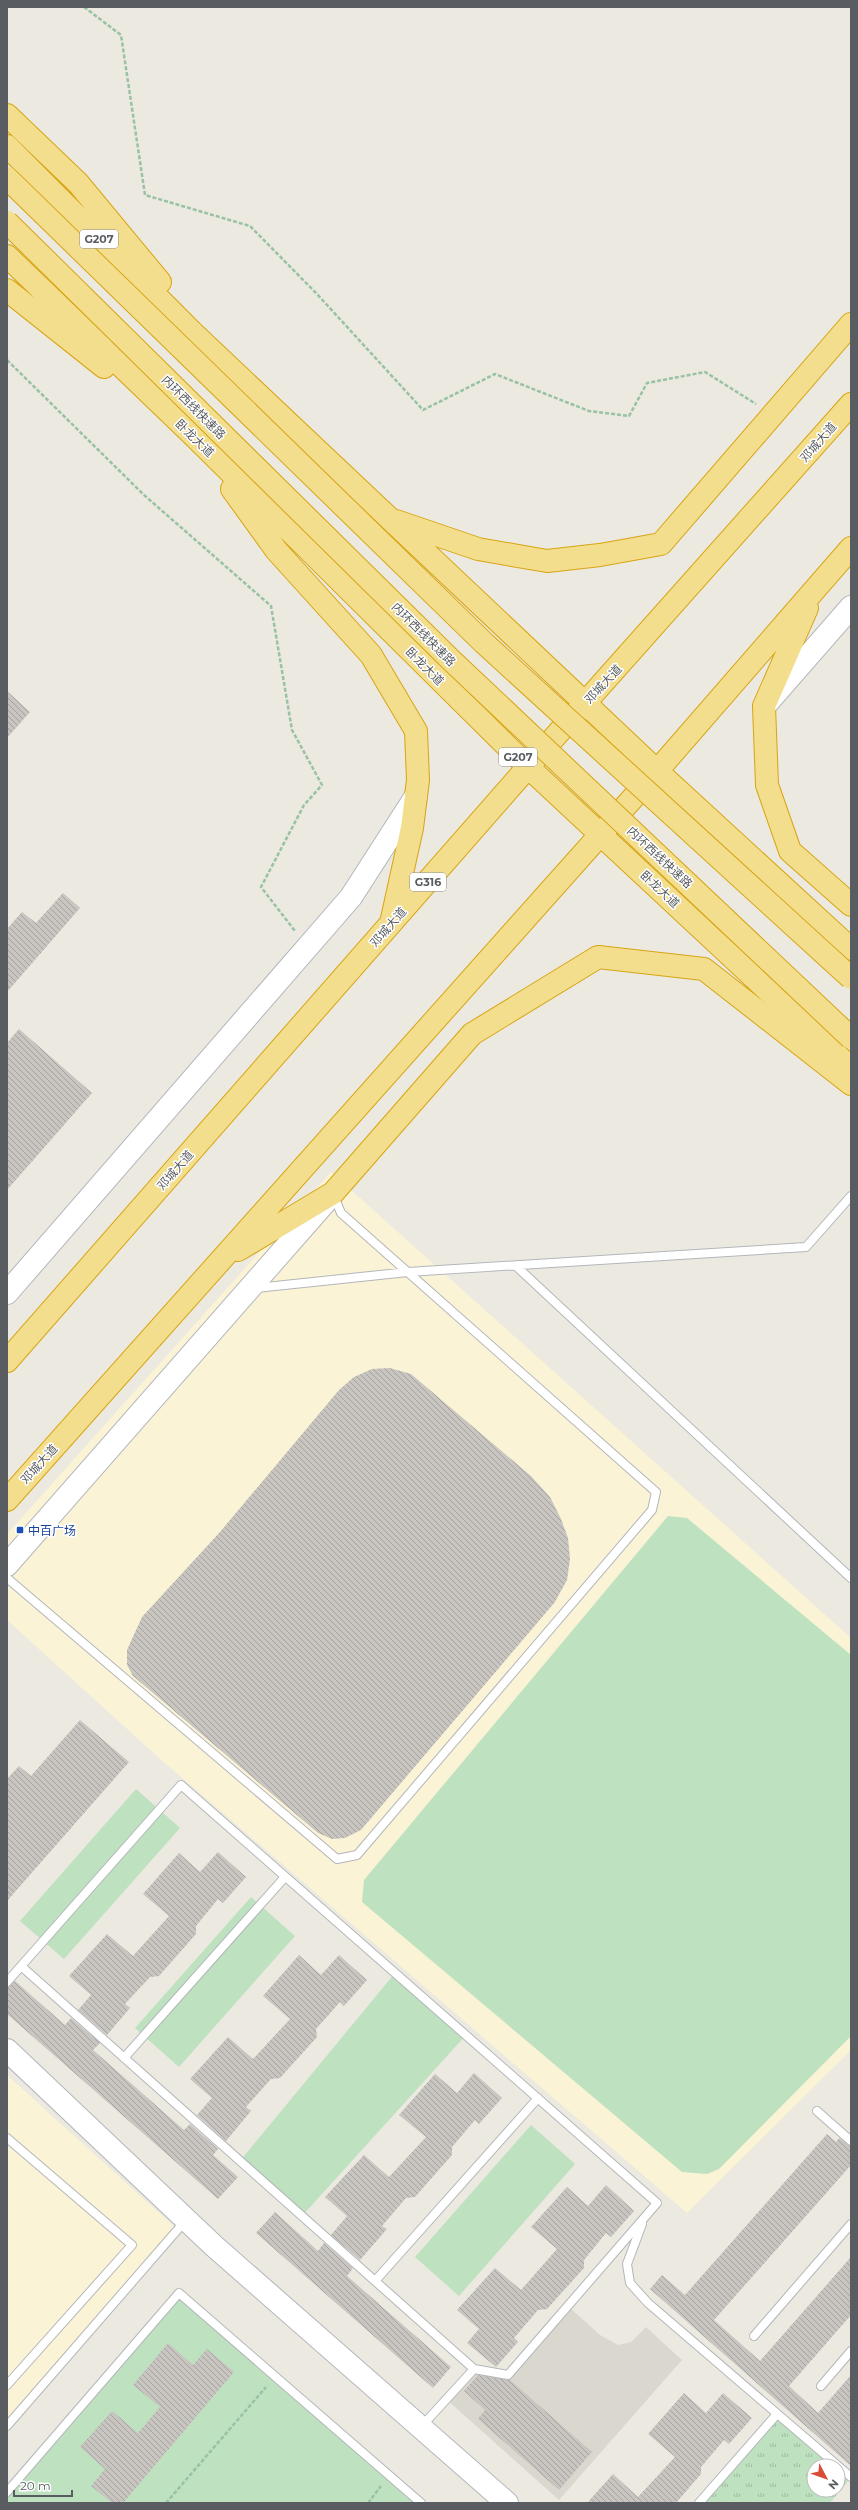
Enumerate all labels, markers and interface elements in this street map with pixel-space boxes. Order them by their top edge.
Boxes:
road number: G207 [80,230,118,248]
street label: 内环西线快速路 [159,372,229,442]
street label: 卧龙大道 [173,416,217,460]
street label: 邓城大道 [797,419,839,465]
street label: 内环西线快速路 [389,599,459,669]
street label: 卧龙大道 [403,644,447,688]
street label: 邓城大道 [581,661,625,707]
road number: G207 [499,748,537,766]
street label: 内环西线快速路 [624,823,696,891]
street label: 卧龙大道 [637,867,683,911]
road number: G316 [410,873,446,891]
street label: 邓城大道 [367,904,409,950]
street label: 邓城大道 [154,1147,196,1193]
street label: 邓城大道 [17,1441,61,1487]
place label: 中百广场 [28,1523,76,1538]
marker: 中百广场 [15,1525,25,1535]
north arrow [806,2458,846,2498]
scale bar [14,2472,72,2498]
text: N [825,2477,842,2493]
text: 20 m [20,2478,51,2493]

